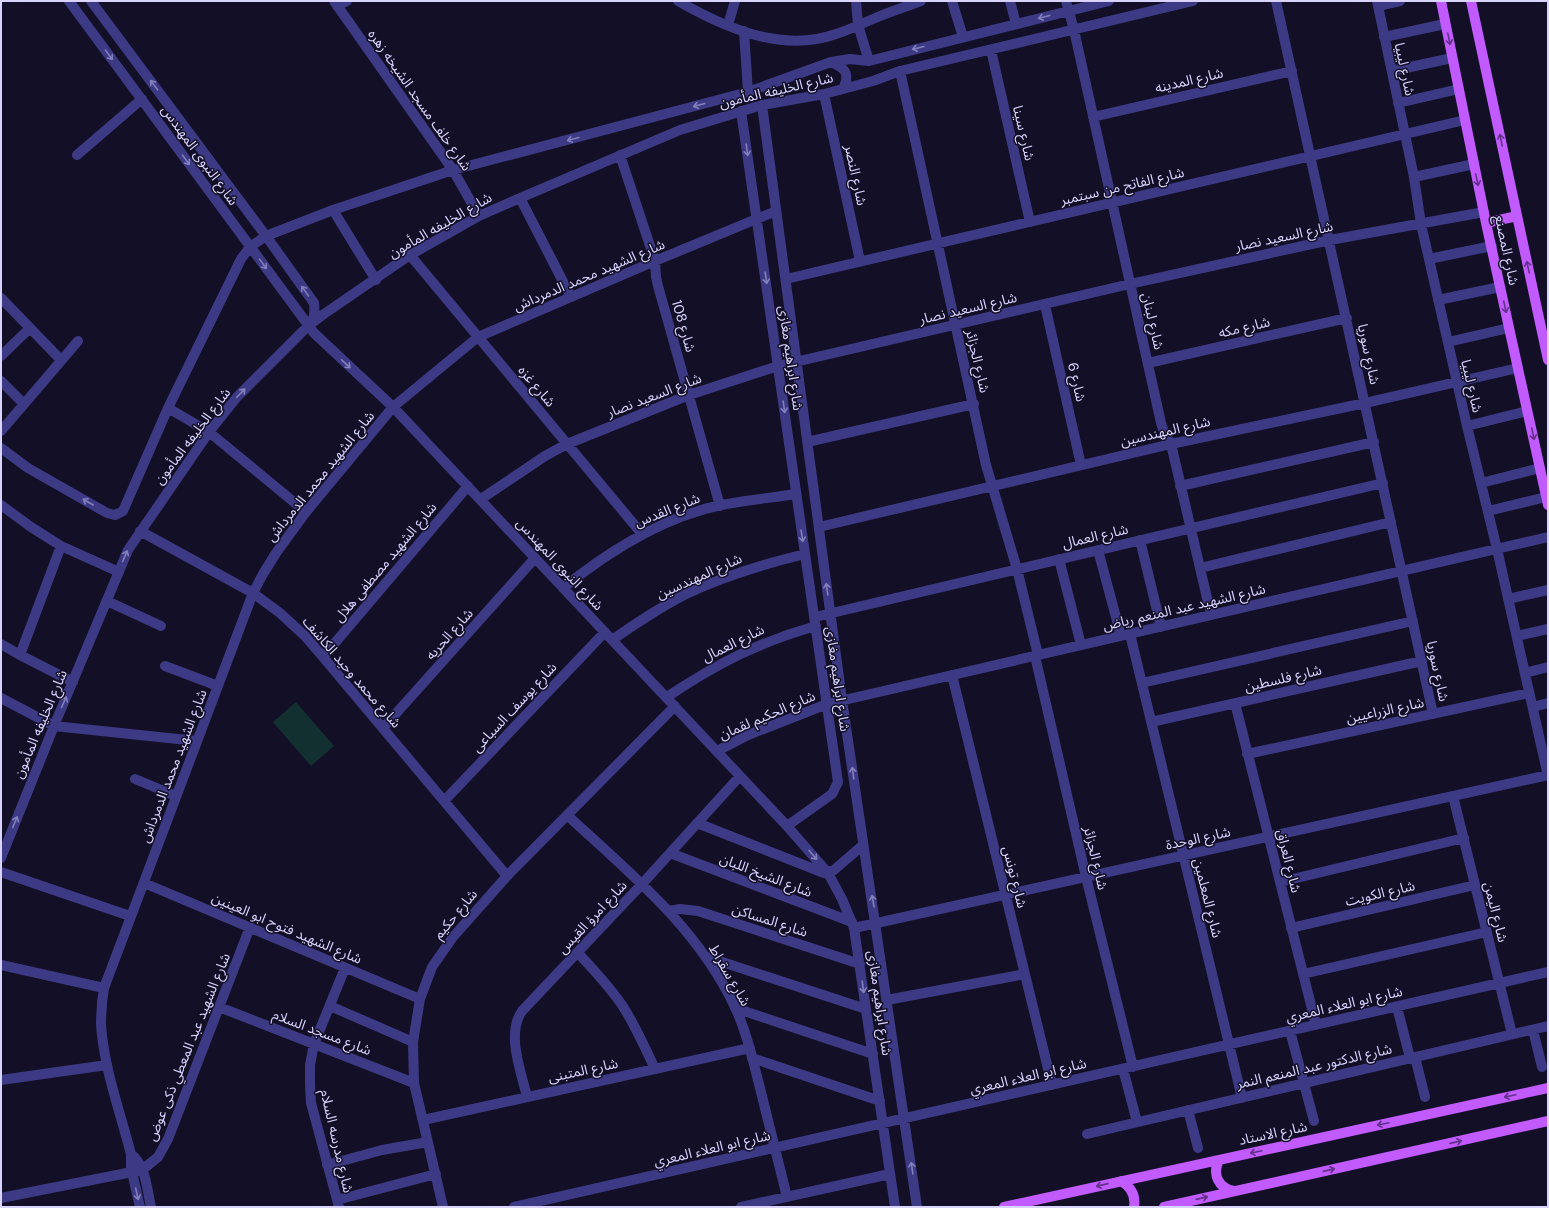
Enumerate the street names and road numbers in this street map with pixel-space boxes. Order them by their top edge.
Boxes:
street label: شارع خلف مسجد الشيخه زهره [363,26,476,175]
street label: شارع ليبيا [1389,41,1419,98]
street label: شارع المدينه [1153,63,1225,99]
street label: شارع الخليفه المأمون [717,68,835,114]
street label: شارع النبوى المهندس [156,101,243,210]
street label: شارع سينا [1007,104,1039,163]
street label: شارع النصر [839,142,871,207]
street label: شارع الفاتح من سبتمبر [1057,163,1186,211]
street label: شارع الخليفه المأمون [385,188,496,264]
street label: شارع المصنع [1489,213,1523,287]
street label: شارع السعيد نصار [1232,217,1335,257]
street label: شارع الشهيد محمد الدمرداش [511,235,668,317]
street label: شارع السعيد نصار [916,288,1019,330]
street label: شارع لبنان [1136,291,1168,352]
street label: شارع 108 [666,298,700,355]
street label: شارع ابراهيم مغازى [773,304,807,412]
street label: شارع مكه [1217,312,1272,344]
street label: شارع سوريا [1352,322,1384,386]
street label: شارع الجزائر [960,326,994,395]
street label: شارع ليبيا [1455,358,1487,415]
street label: شارع 6 [1062,361,1090,404]
street label: شارع غزه [513,362,560,412]
street label: شارع السعيد نصار [603,369,705,424]
street label: شارع الخليفه المأمون [150,384,236,489]
street label: شارع الشهيد محمد الدمرداش [262,407,380,546]
street label: شارع المهندسين [1118,412,1212,452]
street label: شارع القدس [632,489,703,533]
street label: شارع الشهيد مصطفى هلال [330,498,442,627]
street label: شارع النبوى المهندس [511,514,607,615]
street label: شارع العمال [1060,520,1130,554]
street label: شارع المهندسين [653,549,745,605]
street label: شارع الشهيد عبد المنعم رياض [1101,580,1268,636]
street label: شارع الحريه [421,605,478,665]
street label: شارع محمد وحيد الكاشف [297,613,405,733]
street label: شارع العمال [699,620,768,668]
street label: شارع ابراهيم مغازى [820,625,854,733]
street label: شارع سوريا [1421,639,1453,703]
street label: شارع يوسف السباعى [468,658,562,757]
street label: شارع فلسطين [1243,660,1324,698]
street label: شارع الخليفه المأمون [9,667,73,782]
street label: شارع الشهيد محمد الدمرداش [135,687,212,846]
street label: شارع الحكيم لقمان [716,687,819,745]
street label: شارع الزراعيين [1344,693,1426,729]
street label: شارع الوحدة [1164,822,1233,856]
street label: شارع الجزائر [1078,823,1112,892]
street label: شارع العراق [1271,827,1306,895]
street label: شارع تونس [997,844,1031,910]
street label: شارع الشيخ اللبان [717,849,815,903]
street label: شارع المعلمين [1188,856,1227,940]
street label: شارع امرؤ القيس [553,876,632,959]
street label: شارع الكويت [1343,876,1417,912]
street label: شارع اليمن [1478,880,1512,945]
street label: شارع حكيم [429,885,483,944]
street label: شارع الشهيد فتوح ابو العينين [208,888,365,970]
street label: شارع المساكن [729,899,810,943]
street label: شارع سقراط [703,941,755,1010]
street label: شارع ابراهيم مغازى [862,949,896,1057]
street label: شارع الشهيد عبد المعطي ذكى عوض [142,950,236,1144]
street label: شارع ابو العلاء المعري [1284,982,1405,1028]
street label: شارع مسجد السلام [269,1005,374,1061]
street label: شارع الدكتور عبد المنعم النمر [1234,1039,1394,1095]
street label: شارع المتبنى [546,1054,620,1088]
street label: شارع ابو العلاء المعري [968,1054,1089,1100]
street label: شارع مدرسه السلام [314,1087,358,1195]
street label: شارع الاستاد [1237,1117,1309,1151]
street label: شارع ابو العلاء المعري [652,1126,773,1172]

